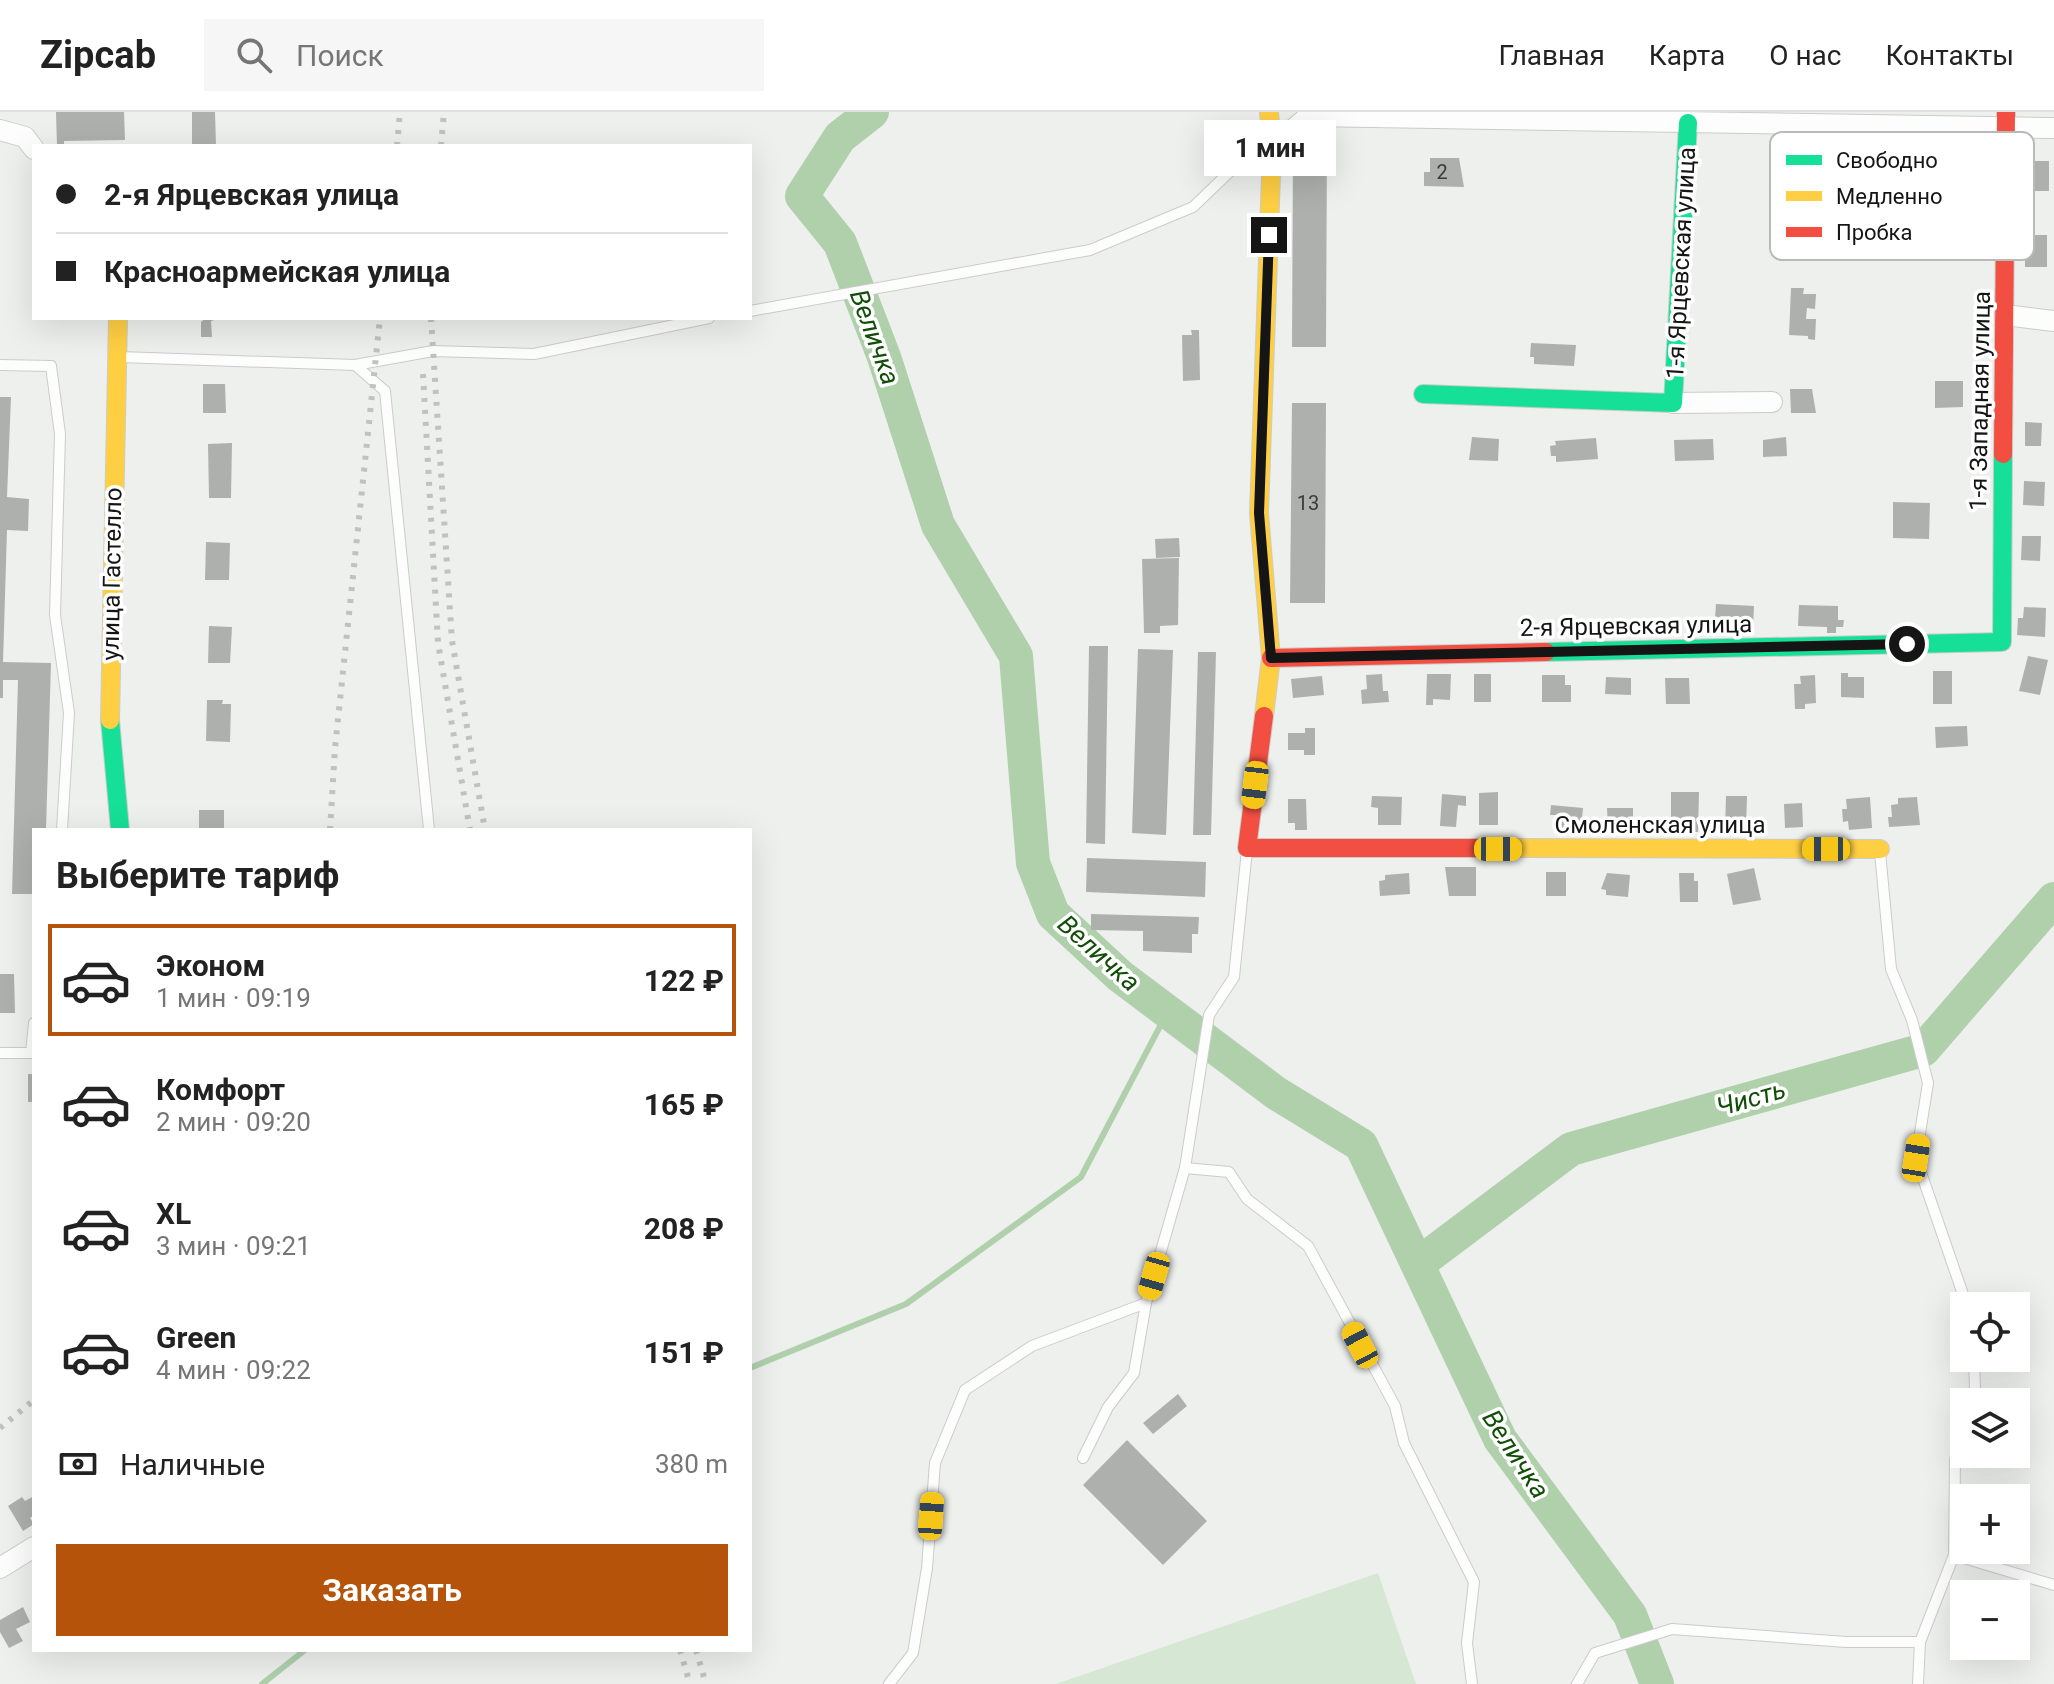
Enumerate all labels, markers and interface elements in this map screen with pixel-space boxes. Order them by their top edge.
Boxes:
search box [204,19,764,91]
text: Zipcab [40,33,156,77]
icon: search [232,33,276,77]
text: Поиск [296,38,384,73]
text: Главная [1498,39,1605,72]
text: Карта [1649,39,1725,72]
text: О нас [1769,39,1841,72]
text: Контакты [1885,39,2014,72]
callout: 1 мин [1203,119,1335,175]
legend [1770,132,2034,260]
text: 1 мин [1235,133,1305,163]
street label: 1-я Ярцевская улица [1661,146,1701,380]
text: Свободно [1836,148,1938,173]
house number: 2 [1436,160,1448,184]
text: 2-я Ярцевская улица [104,177,399,212]
text: Медленно [1836,184,1942,209]
route end [1251,217,1287,253]
text: Пробка [1836,220,1912,245]
text: Красноармейская улица [104,254,450,289]
water label: Величка [844,285,906,389]
street label: 1-я Западная улица [1964,291,1996,511]
street label: улица Гастелло [96,487,128,661]
house number: 13 [1297,491,1319,515]
street label: 2-я Ярцевская улица [1520,610,1752,642]
route start [1889,626,1925,662]
car [1240,760,1270,810]
street label: Смоленская улица [1555,811,1765,839]
car [1474,837,1522,861]
car [1802,837,1850,861]
text: Выберите тариф [56,855,339,897]
water label: Величка [1052,909,1146,997]
icon: car [60,944,132,1016]
text: Эконом [156,948,265,983]
text: 122 ₽ [644,963,724,998]
text: 1 мин · 09:19 [156,983,311,1013]
icon: car [60,1068,132,1140]
text: Комфорт [156,1072,285,1107]
water label: Чисть [1713,1074,1789,1122]
text: 165 ₽ [644,1087,724,1122]
text: 2 мин · 09:20 [156,1107,311,1137]
car [1900,1132,1932,1184]
icon: car [60,1192,132,1264]
text: XL [156,1196,191,1231]
text: 208 ₽ [644,1211,724,1246]
text: 3 мин · 09:21 [156,1231,311,1261]
car [1136,1250,1172,1302]
map controls [1950,1292,2030,1660]
button: locate [1950,1292,2030,1372]
icon: car [60,1316,132,1388]
car [1338,1318,1382,1372]
text: Green [156,1320,236,1355]
text: 151 ₽ [644,1335,724,1370]
text: 4 мин · 09:22 [156,1355,311,1385]
button: layers [1950,1388,2030,1468]
water label: Величка [1476,1404,1556,1504]
icon: cash [56,1442,100,1486]
text: Наличные [120,1447,265,1482]
text: 380 m [655,1449,728,1479]
button: + [1950,1484,2030,1564]
car [917,1491,945,1541]
button: Заказать [56,1544,728,1636]
button: − [1950,1580,2030,1660]

